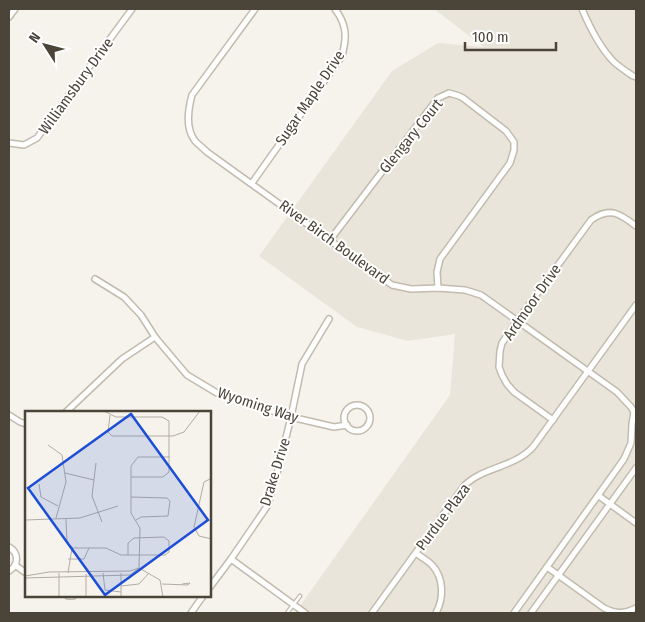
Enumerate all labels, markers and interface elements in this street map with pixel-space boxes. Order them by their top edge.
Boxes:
north arrow [20,20,70,70]
scale bar [465,20,556,52]
text: 100 m [472,28,509,46]
text: N [26,29,44,46]
street label: Williamsbury Drive [35,34,117,138]
street label: Sugar Maple Drive [272,47,348,149]
street label: Glengary Court [376,95,447,177]
street label: River Birch Boulevard [276,196,392,288]
street label: Ardmoor Drive [499,261,565,343]
street label: Wyoming Way [215,383,301,427]
inset map [25,411,211,597]
street label: Drake Drive [256,436,294,508]
street label: Purdue Plaza [412,480,474,554]

